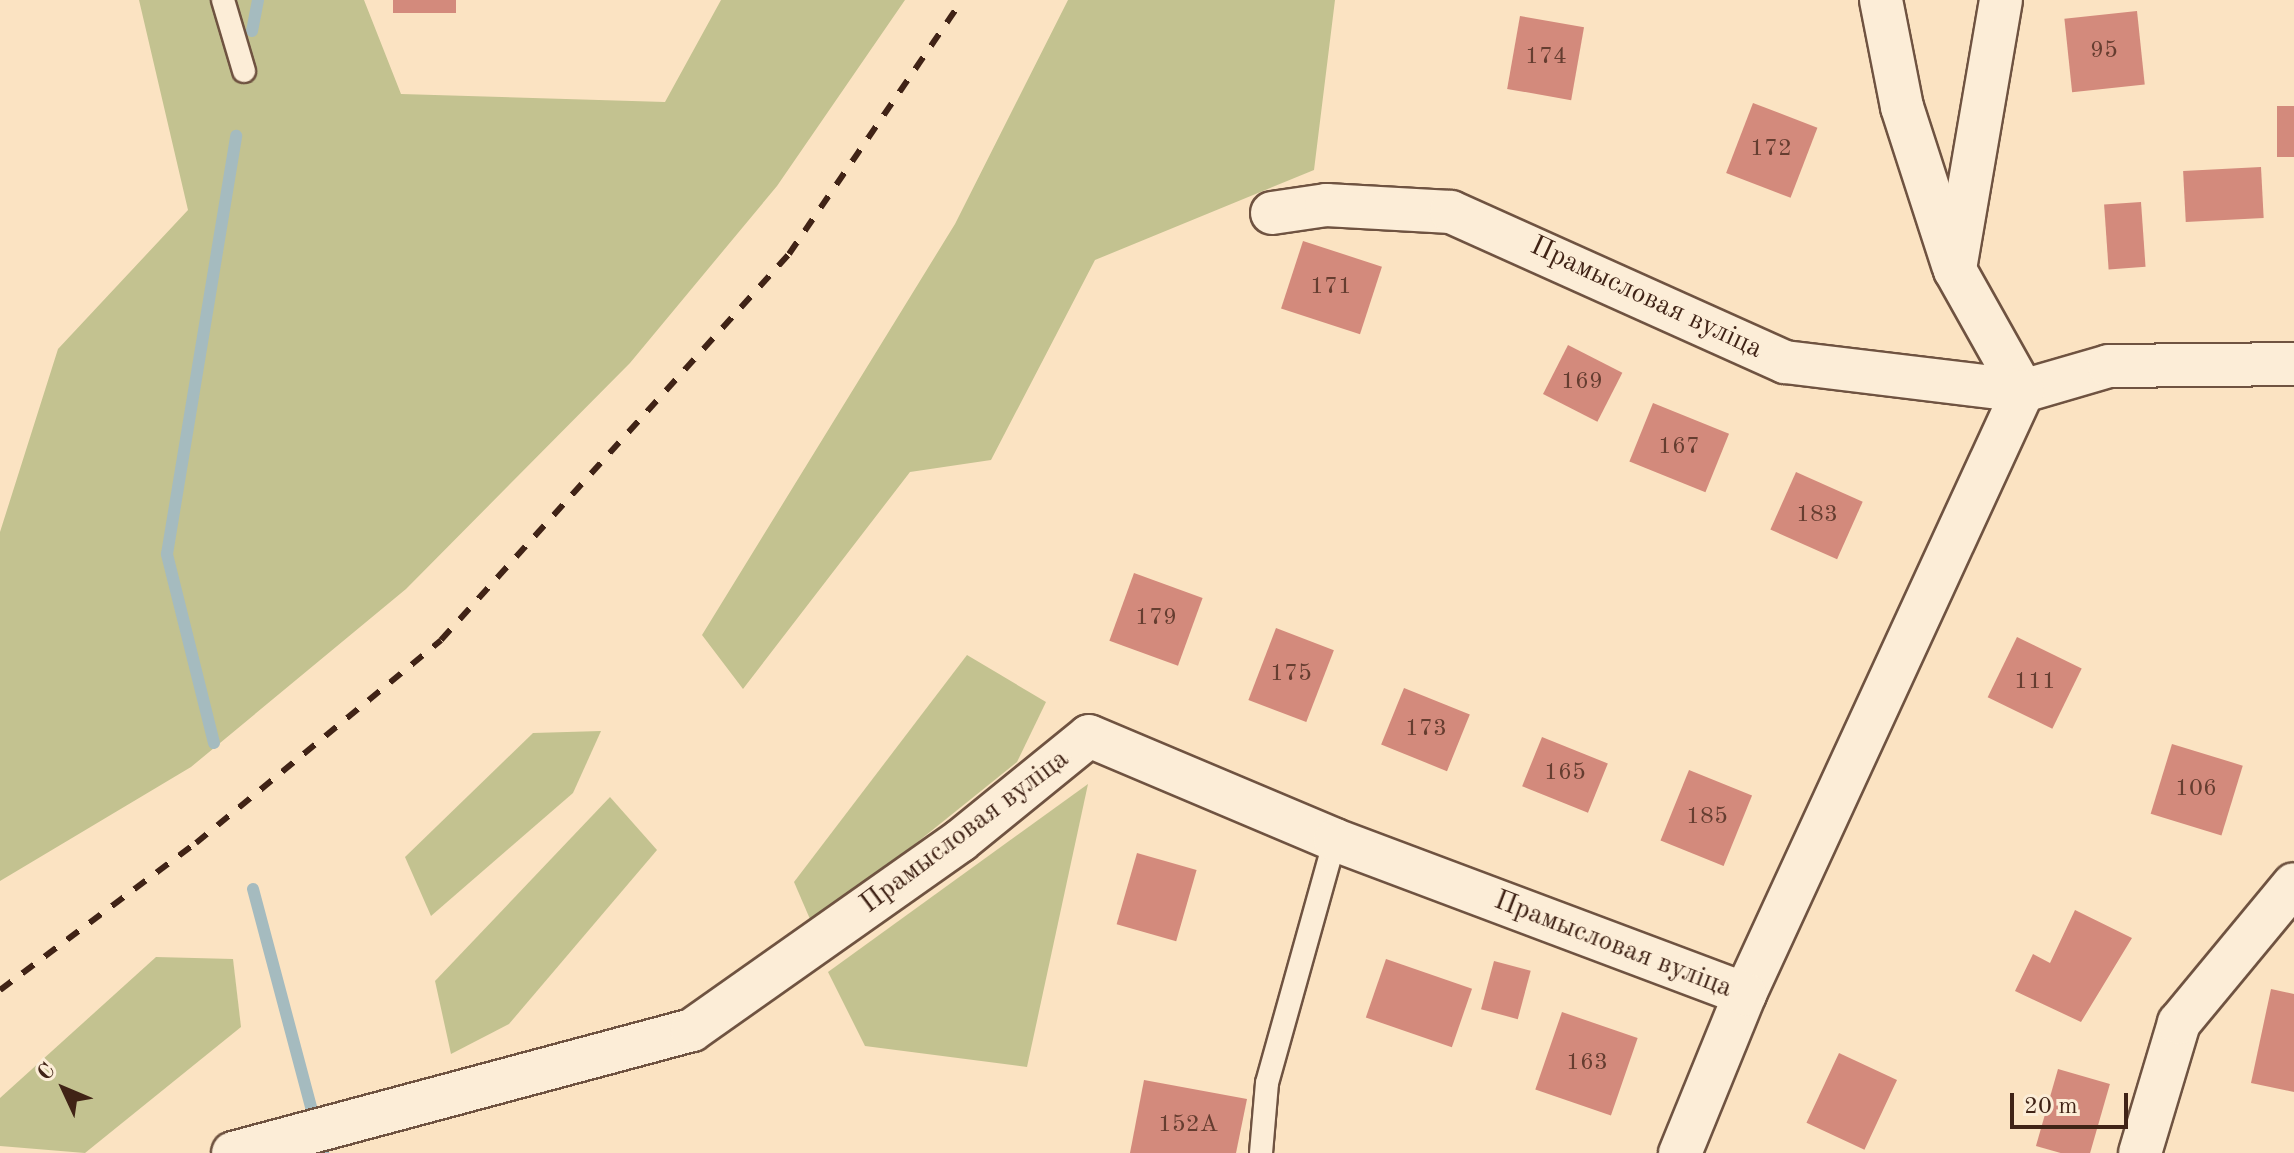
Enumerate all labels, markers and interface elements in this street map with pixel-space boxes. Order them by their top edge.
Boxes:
house number: 95 [2090,38,2118,66]
house number: 174 [1525,44,1567,72]
house number: 172 [1750,136,1792,164]
street label: Прамысловая вуліца [1525,229,1767,367]
house number: 171 [1310,274,1352,302]
house number: 169 [1561,369,1603,397]
house number: 167 [1658,434,1700,462]
house number: 183 [1796,502,1838,530]
house number: 179 [1135,605,1177,633]
house number: 175 [1270,661,1312,689]
house number: 111 [2014,669,2056,697]
house number: 173 [1405,716,1447,744]
street label: Прамысловая вуліца [854,743,1076,921]
house number: 165 [1544,760,1586,788]
house number: 106 [2175,776,2217,804]
house number: 185 [1686,804,1728,832]
street label: Прамысловая вуліца [1489,884,1737,1006]
north arrow [24,1049,104,1129]
house number: 163 [1566,1050,1608,1078]
text: С [34,1059,60,1085]
scale bar [2014,1077,2132,1127]
text: 20 m [2024,1095,2078,1119]
house number: 152А [1158,1112,1218,1140]

